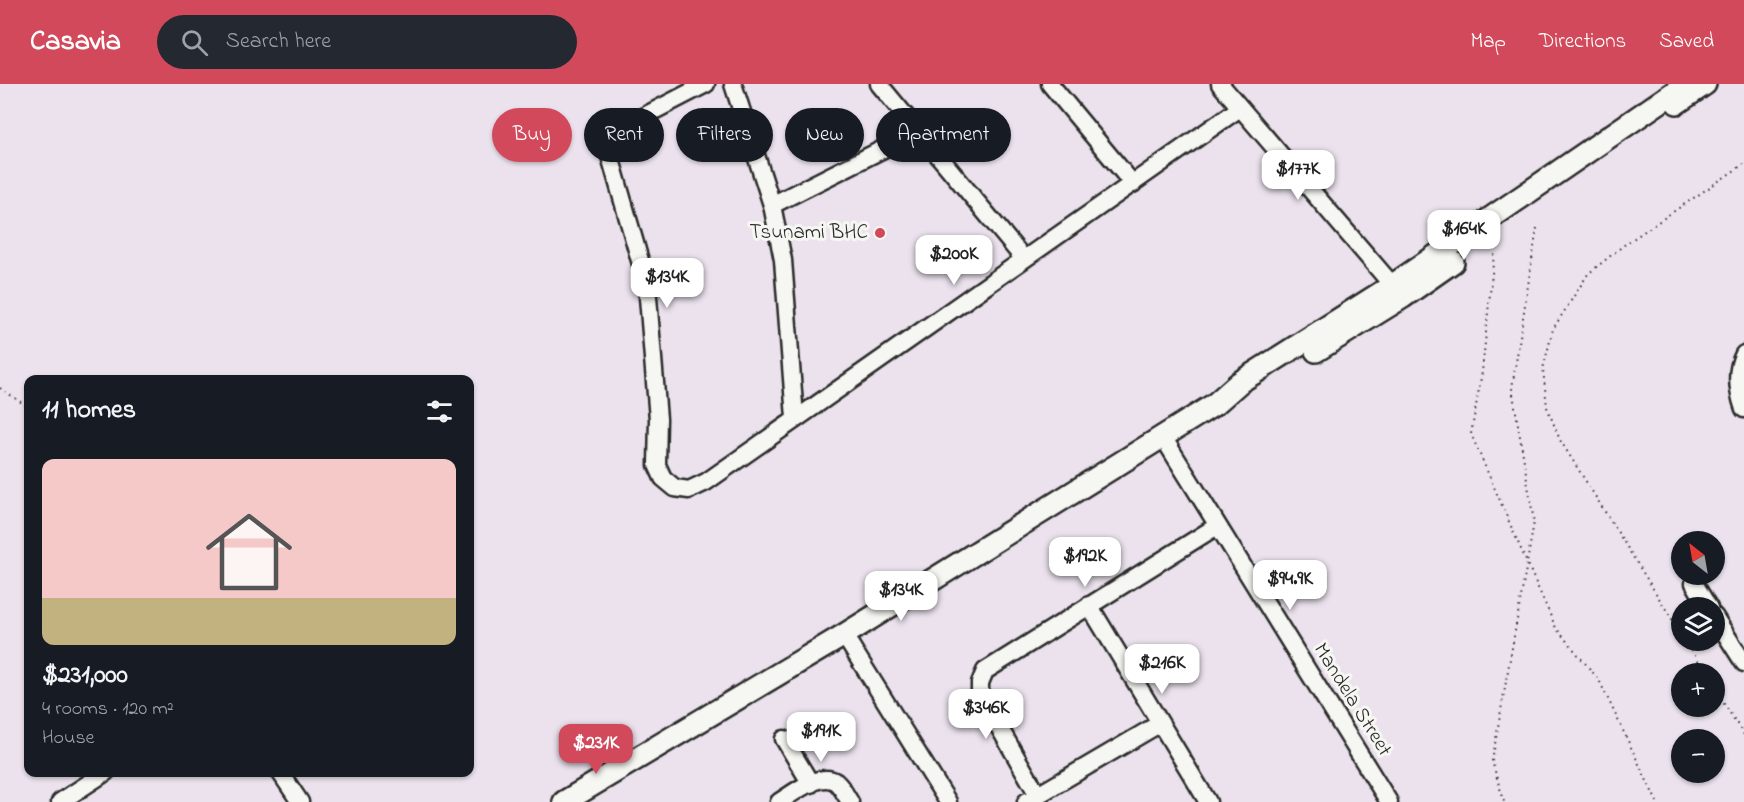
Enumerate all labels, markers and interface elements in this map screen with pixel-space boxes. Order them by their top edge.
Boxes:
search box [157,15,577,69]
text: Casavia [30,22,121,63]
icon: search [178,26,211,59]
text: Search here [226,26,331,58]
text: Map [1470,27,1506,57]
text: Directions [1539,27,1626,57]
text: Saved [1659,27,1714,57]
chip: Buy [492,108,572,162]
chip: Rent [584,108,664,162]
chip: Filters [676,108,773,162]
chip: New [785,108,864,162]
chip: Apartment [876,108,1011,162]
pin: $177K [1256,150,1340,201]
text: $177K [1276,155,1320,184]
pin: $164K [1422,210,1506,261]
text: $164K [1441,215,1487,244]
place label: Tsunami BHC [749,218,868,248]
marker: Tsunami BHC [873,226,887,240]
pin: $200K [912,235,996,286]
text: $200K [929,240,979,269]
pin: $134K [625,258,709,309]
text: $134K [645,263,689,292]
text: 11 homes [42,392,136,430]
icon: filters [423,395,456,428]
icon: home [195,498,303,606]
north arrow [1671,531,1725,585]
map controls [1671,531,1725,783]
pin: $192K [1043,537,1127,588]
text: $192K [1063,542,1107,571]
pin: $94.9K [1241,560,1339,611]
text: $94.9K [1267,565,1313,594]
pin: $134K [859,571,943,622]
text: $134K [879,576,923,605]
button: layers [1671,597,1725,651]
street label: Mandela Street [1305,637,1399,763]
pin: $216K [1120,644,1204,695]
text: $216K [1139,649,1185,678]
text: $231,000 [42,657,128,695]
button: + [1671,663,1725,717]
pin: $346K [944,689,1028,740]
text: $346K [962,694,1010,723]
text: 4 rooms · 120 m² [42,695,174,724]
pin: $191K [779,712,863,763]
text: $191K [801,717,841,746]
text: House [42,724,95,753]
pin: $231K [554,724,638,775]
text: $231K [573,729,619,758]
button: − [1671,729,1725,783]

